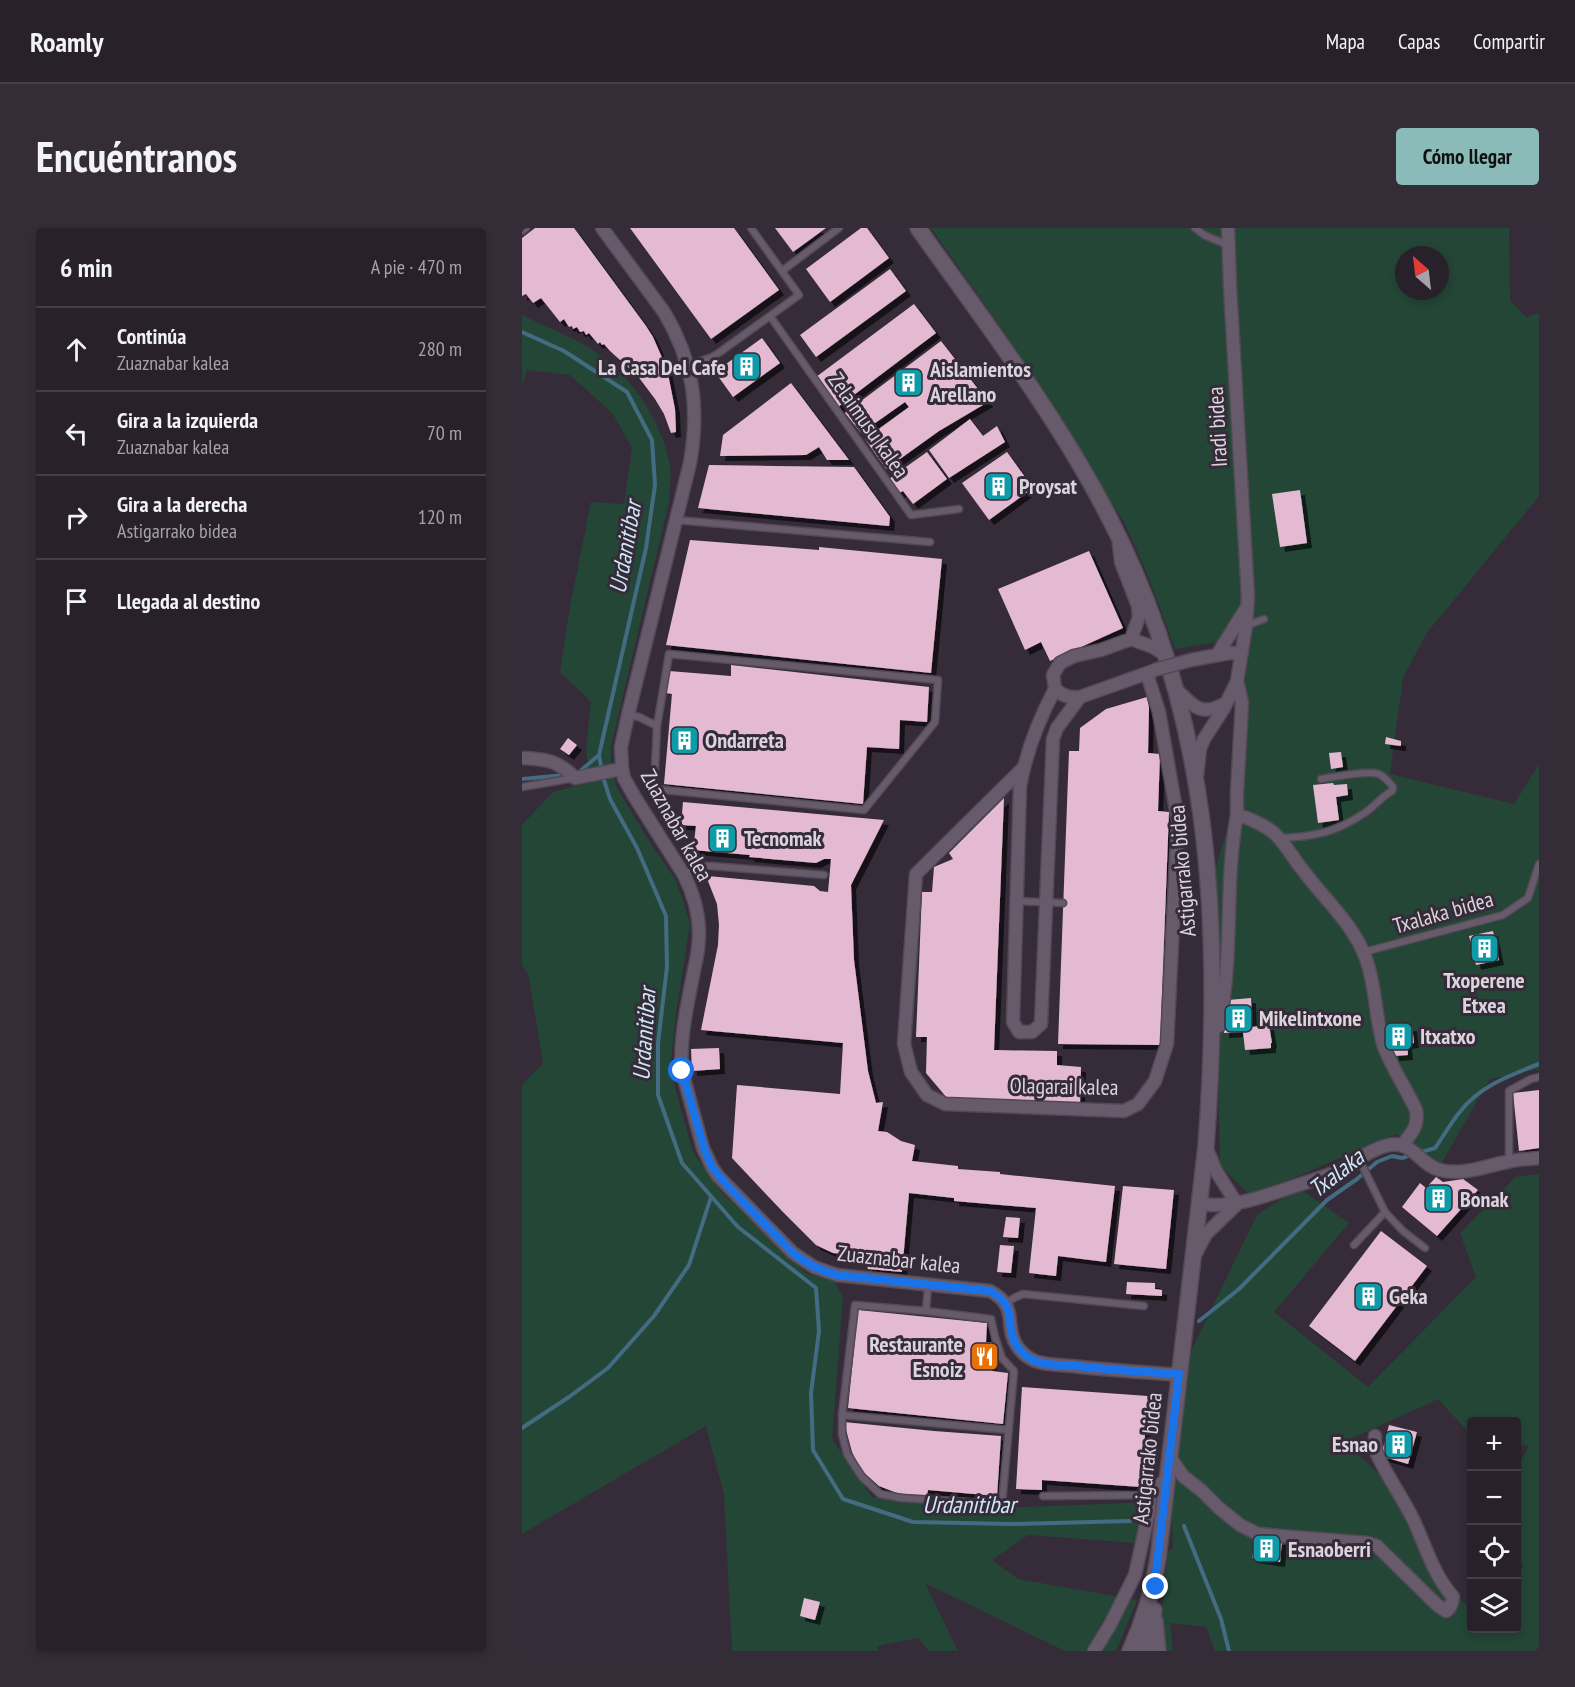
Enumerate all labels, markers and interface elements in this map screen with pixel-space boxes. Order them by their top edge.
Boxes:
text: Roamly [30,23,104,60]
text: Mapa [1326,28,1365,55]
text: Capas [1398,28,1440,55]
text: Compartir [1473,28,1545,55]
button: Cómo llegar [1396,128,1539,185]
text: Encuéntranos [36,129,237,184]
north arrow [1395,246,1449,300]
text: 6 min [60,251,113,284]
text: A pie · 470 m [371,254,462,280]
text: Continúa [117,322,186,350]
icon: ahead [60,333,93,366]
text: 280 m [418,336,462,362]
text: Zuaznabar kalea [117,350,229,376]
building icon: La Casa Del Cafe [731,351,763,383]
place label: La Casa Del Cafe [598,353,726,381]
place label: Aislamientos Arellano [929,355,1031,408]
building icon: Aislamientos Arellano [893,366,925,398]
street label: Zelaimusu kalea [822,367,916,483]
street label: Iradi bidea [1201,386,1233,468]
text: Gira a la izquierda [117,406,258,434]
icon: left [60,417,93,450]
text: 70 m [427,420,462,446]
text: Zuaznabar kalea [117,434,229,460]
building icon: Proysat [982,470,1014,502]
place label: Proysat [1019,472,1078,500]
text: Gira a la derecha [117,490,247,518]
water label: Urdanitibar [602,495,649,596]
icon: right [60,501,93,534]
text: 120 m [418,504,462,530]
text: Astigarrako bidea [117,518,237,544]
icon: arrive [60,585,93,618]
text: Llegada al destino [117,587,260,615]
building icon: Ondarreta [668,724,700,756]
place label: Ondarreta [705,726,784,754]
street label: Zuaznabar kalea [635,764,719,886]
street label: Astigarrako bidea [1162,804,1202,938]
building icon: Tecnomak [707,822,739,854]
place label: Tecnomak [744,824,823,852]
street label: Txalaka bidea [1390,884,1496,940]
building icon: Txoperene Etxea [1468,932,1500,964]
place label: Txoperene Etxea [1443,966,1525,1019]
water label: Urdanitibar [625,983,663,1082]
building icon: Mikelintxone [1222,1002,1254,1034]
place label: Mikelintxone [1259,1004,1362,1032]
building icon: Itxatxo [1383,1020,1415,1052]
place label: Itxatxo [1420,1022,1476,1050]
route start [668,1057,694,1083]
street label: Olagarai kalea [1009,1071,1119,1101]
water label: Txalaka [1302,1141,1371,1204]
building icon: Bonak [1423,1183,1455,1215]
place label: Bonak [1460,1185,1510,1213]
street label: Zuaznabar kalea [836,1239,962,1279]
building icon: Geka [1352,1280,1384,1312]
place label: Geka [1389,1282,1428,1310]
place label: Restaurante Esnoiz [869,1330,963,1383]
restaurant icon: Restaurante Esnoiz [968,1341,1000,1373]
street label: Astigarrako bidea [1126,1391,1168,1525]
map controls [1467,1417,1521,1633]
button: + [1467,1417,1521,1471]
building icon: Esnao [1383,1428,1415,1460]
place label: Esnao [1332,1430,1378,1458]
button: − [1467,1471,1521,1525]
water label: Urdanitibar [922,1489,1019,1520]
button: locate [1467,1525,1521,1579]
building icon: Esnaoberri [1251,1533,1283,1565]
place label: Esnaoberri [1288,1535,1371,1563]
route end [1142,1573,1168,1599]
button: layers [1467,1579,1521,1633]

